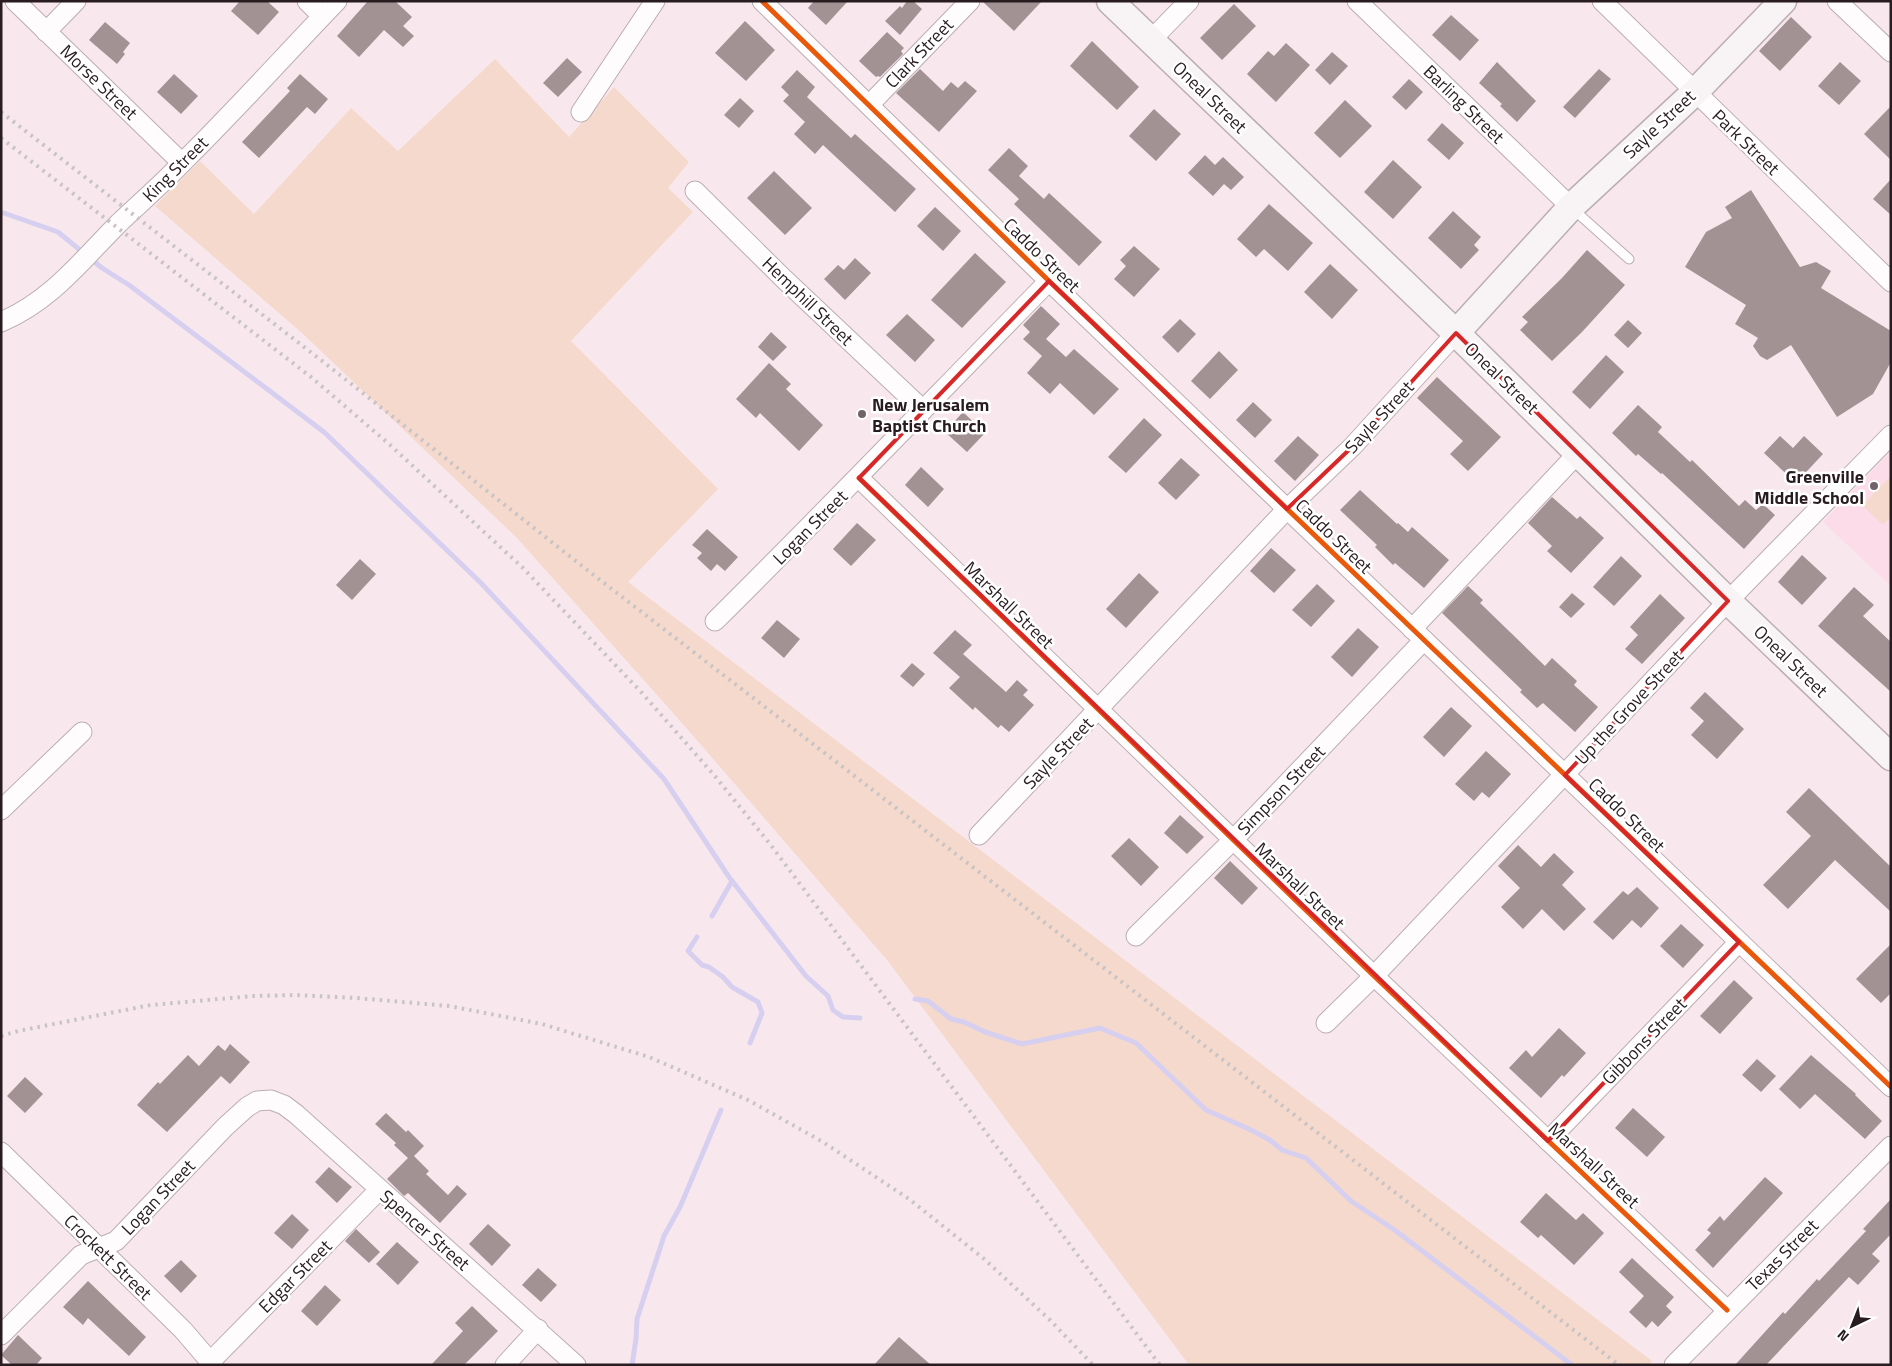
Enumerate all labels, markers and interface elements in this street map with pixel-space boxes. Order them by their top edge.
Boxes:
street label: Clark Street [879,11,960,94]
street label: Morse Street [54,38,144,126]
street label: Oneal Street [1167,55,1254,140]
street label: Barling Street [1417,58,1511,150]
street label: Sayle Street [1617,83,1702,165]
street label: Park Street [1706,103,1786,182]
street label: King Street [136,129,215,208]
street label: Caddo Street [997,211,1087,299]
street label: Hemphill Street [756,250,860,352]
street label: Oneal Street [1459,336,1546,421]
street label: Sayle Street [1338,374,1420,459]
place label: New Jerusalem Baptist Church [872,391,989,439]
marker: New Jerusalem Baptist Church [856,408,868,420]
place label: Greenville Middle School [1754,463,1864,511]
marker: Greenville Middle School [1868,480,1880,492]
street label: Logan Street [766,483,854,571]
street label: Caddo Street [1289,492,1379,580]
street label: Marshall Street [958,555,1061,656]
street label: Oneal Street [1748,619,1835,704]
street label: Up the Grove Street [1568,643,1690,771]
street label: Sayle Street [1017,710,1100,795]
street label: Simpson Street [1231,738,1332,841]
street label: Caddo Street [1582,771,1672,859]
street label: Marshall Street [1249,836,1352,937]
street label: Gibbons Street [1595,991,1693,1091]
street label: Marshall Street [1542,1116,1646,1215]
street label: Logan Street [115,1152,202,1241]
street label: Spencer Street [374,1183,476,1277]
street label: Crockett Street [58,1208,159,1307]
street label: Texas Street [1740,1212,1825,1297]
street label: Edgar Street [252,1233,338,1319]
north arrow [1827,1301,1877,1351]
text: N [1832,1325,1854,1347]

